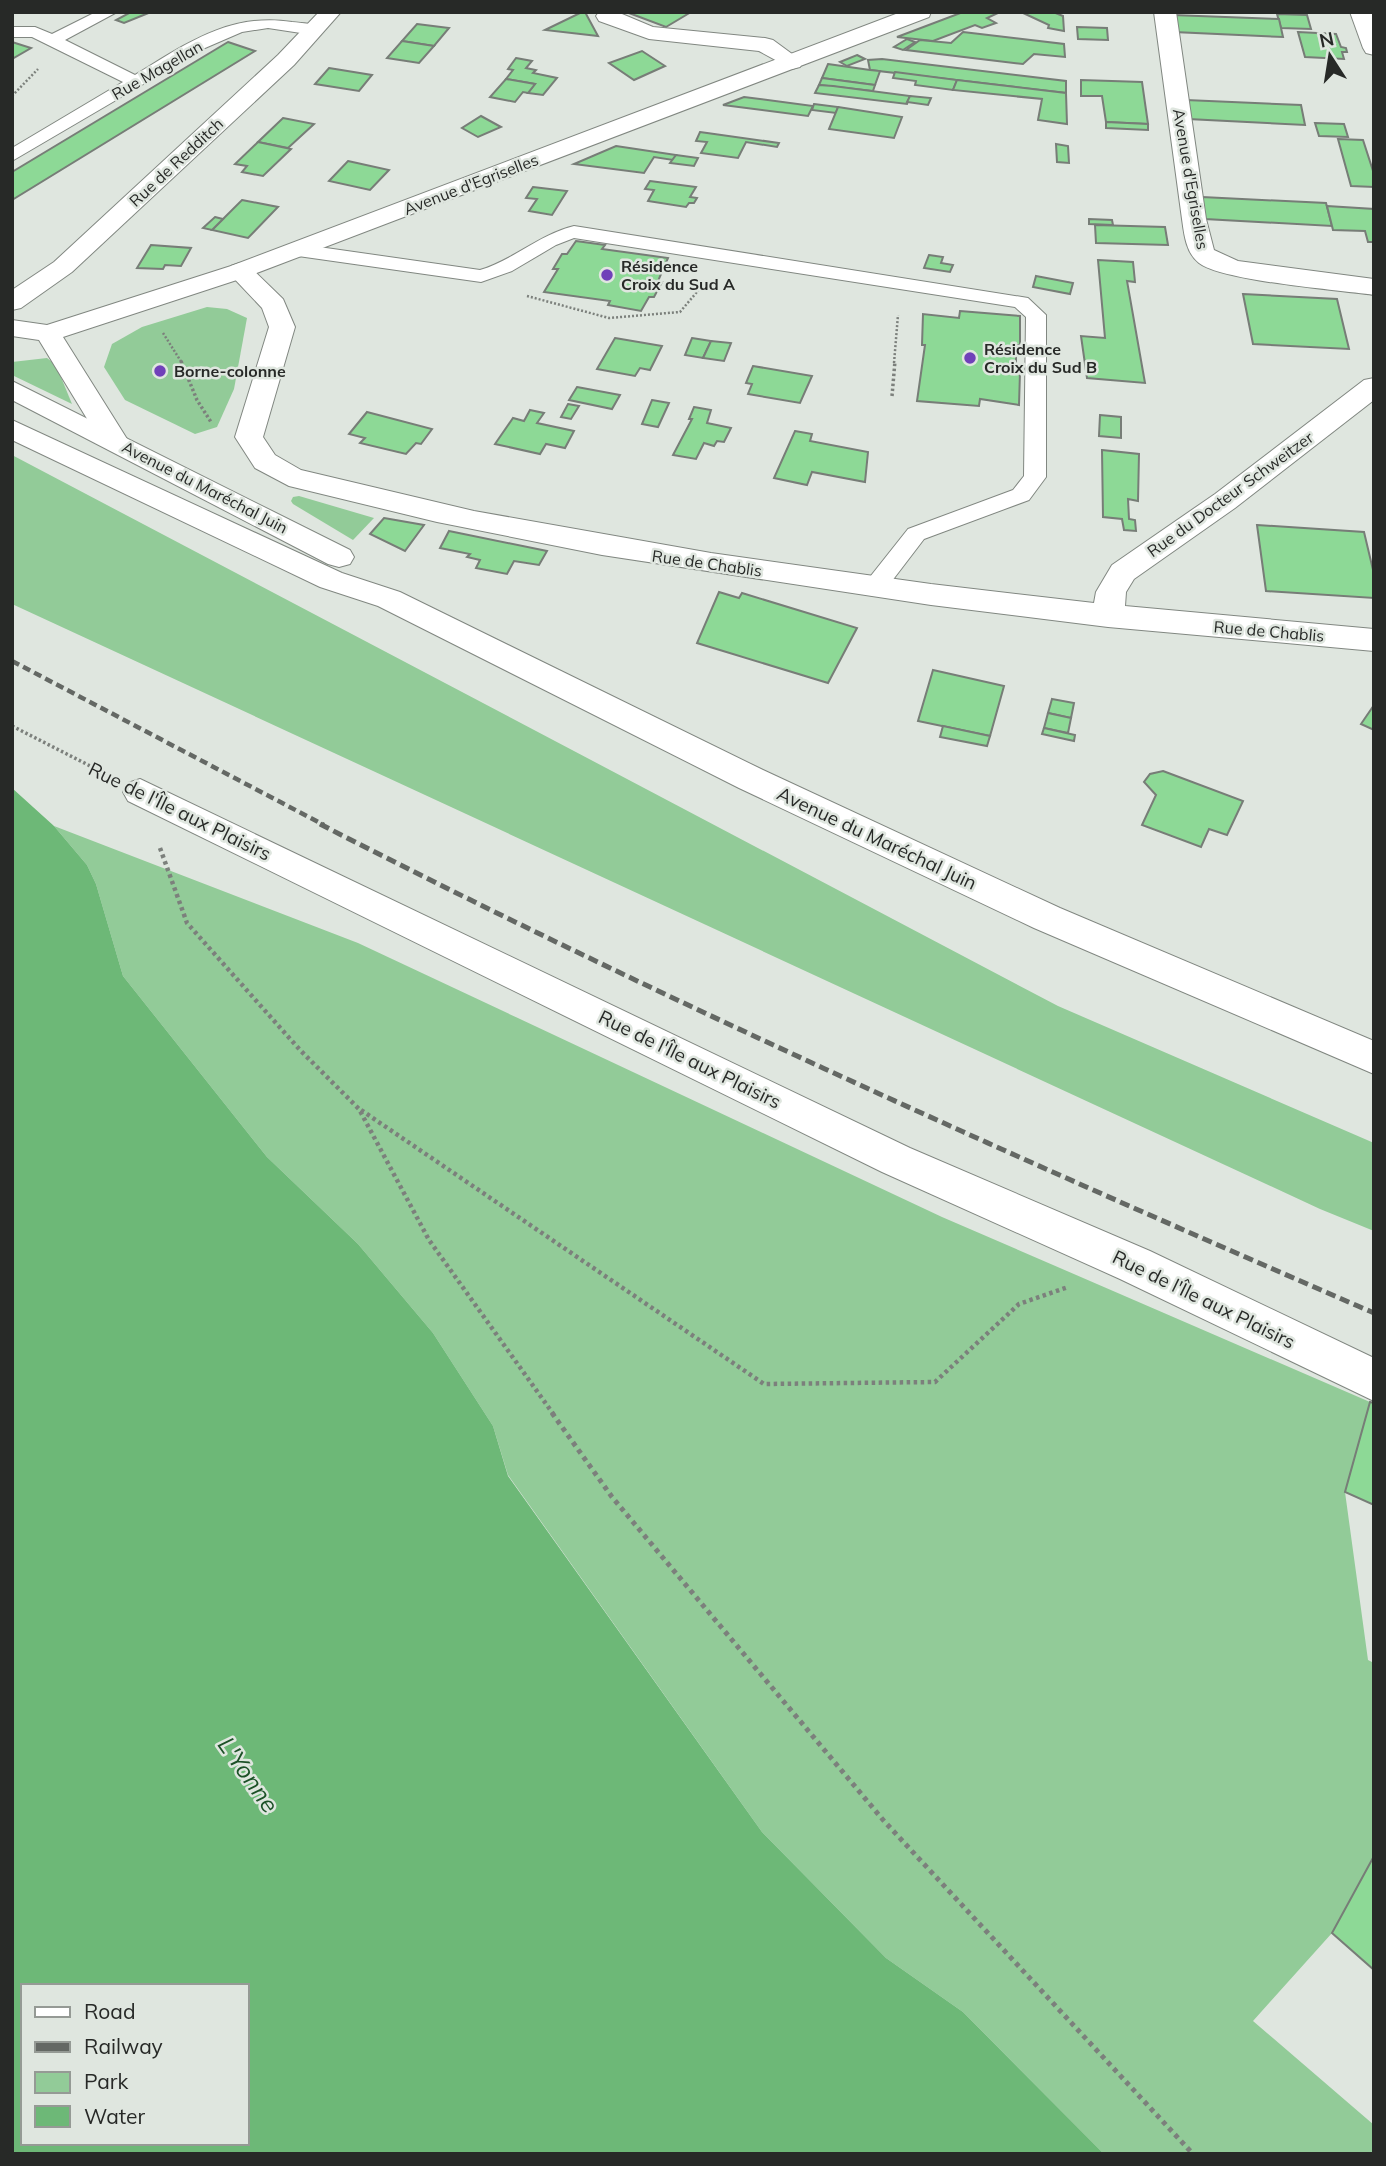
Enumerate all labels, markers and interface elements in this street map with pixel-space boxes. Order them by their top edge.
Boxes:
north arrow [1295,21,1365,91]
text: N [1317,26,1336,53]
street label: Rue Magellan [108,36,206,104]
street label: Avenue d'Egriselles [1169,107,1213,251]
street label: Rue de Redditch [125,113,227,211]
street label: Avenue d'Egriselles [401,149,541,219]
place label: Résidence Croix du Sud A [621,256,735,294]
marker: Résidence Croix du Sud A [599,267,615,283]
place label: Résidence Croix du Sud B [984,339,1097,377]
marker: Résidence Croix du Sud B [962,350,978,366]
place label: Borne-colonne [174,361,286,381]
marker: Borne-colonne [152,363,168,379]
street label: Rue du Docteur Schweitzer [1143,427,1317,561]
street label: Avenue du Maréchal Juin [119,437,291,537]
street label: Rue de Chablis [651,545,763,581]
street label: Rue de Chablis [1213,616,1325,646]
street label: Rue de l'Île aux Plaisirs [85,756,275,866]
street label: Avenue du Maréchal Juin [773,781,981,895]
street label: Rue de l'Île aux Plaisirs [595,1004,785,1114]
street label: Rue de l'Île aux Plaisirs [1109,1244,1299,1354]
water label: L'Yonne [212,1731,286,1818]
legend [21,1984,248,2145]
text: Road [84,1998,135,2024]
text: Railway [84,2033,163,2059]
text: Park [84,2068,128,2094]
text: Water [84,2103,145,2129]

